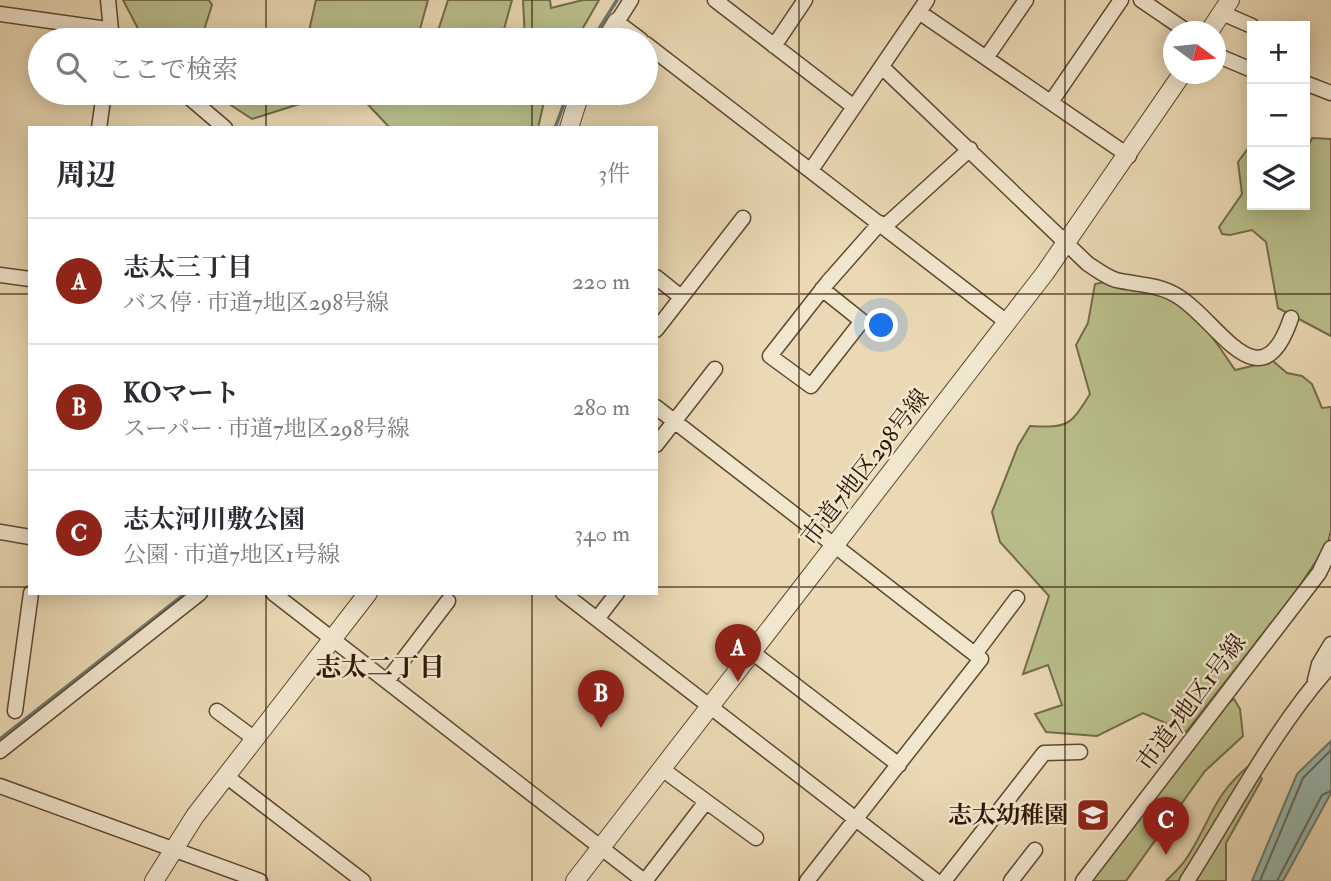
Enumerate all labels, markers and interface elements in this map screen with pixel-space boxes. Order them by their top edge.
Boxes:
north arrow [1163,21,1226,84]
map controls [1247,21,1310,210]
button: + [1247,21,1310,84]
search box [28,28,658,105]
icon: search [52,48,90,86]
text: ここで検索 [108,54,238,86]
button: − [1247,84,1310,147]
button: layers [1247,147,1310,210]
text: 周辺 [56,157,116,194]
text: 3件 [598,159,630,188]
text: 志太三丁目 [123,252,253,284]
text: A [72,267,86,296]
text: 220 m [572,267,630,296]
text: バス停 · 市道7地区298号線 [123,288,389,317]
your location [864,308,898,342]
text: KOマート [123,378,240,410]
street label: 市道7地区298号線 [794,383,936,552]
text: B [71,393,87,422]
text: 280 m [573,393,630,422]
text: スーパー · 市道7地区298号線 [123,414,410,443]
text: 志太河川敷公園 [123,504,305,536]
text: C [71,519,87,548]
text: 340 m [574,519,630,548]
text: 公園 · 市道7地区1号線 [123,540,340,569]
pin: A [715,624,761,682]
street label: 市道7地区1号線 [1130,628,1253,777]
district label: 志太二丁目 [315,652,445,684]
pin: B [578,670,624,728]
school or university icon: 志太幼稚園 [1074,796,1112,834]
pin: C [1143,797,1189,855]
place label: 志太幼稚園 [948,800,1068,831]

